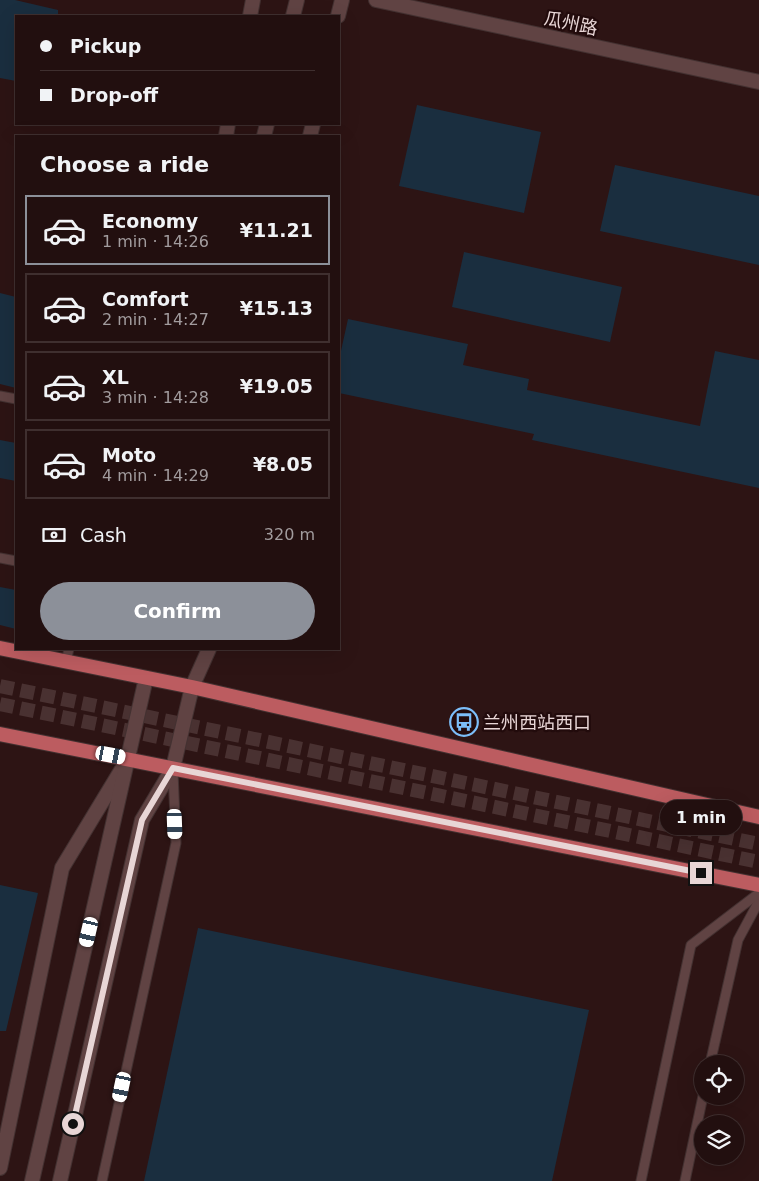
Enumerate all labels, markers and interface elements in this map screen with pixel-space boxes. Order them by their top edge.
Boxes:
street label: 瓜州路 [542,7,600,39]
text: Pickup [70,35,141,57]
text: Drop-off [70,84,158,106]
text: Choose a ride [40,152,209,177]
icon: car [42,208,87,253]
text: Economy [102,210,198,232]
text: ¥11.21 [240,219,313,241]
text: 1 min · 14:26 [102,232,209,251]
icon: car [42,286,87,331]
text: Comfort [102,288,189,310]
text: ¥15.13 [240,297,313,319]
text: 2 min · 14:27 [102,310,209,329]
icon: car [42,364,87,409]
text: XL [102,366,129,388]
text: ¥19.05 [240,375,313,397]
text: 3 min · 14:28 [102,388,209,407]
icon: car [42,442,87,487]
text: Moto [102,444,156,466]
text: ¥8.05 [253,453,313,475]
text: 4 min · 14:29 [102,466,209,485]
icon: cash [40,521,68,549]
text: Cash [80,524,127,546]
text: 320 m [264,525,315,544]
button: Confirm [40,582,315,640]
bus stop icon: 兰州西站西口 [449,707,479,737]
place label: 兰州西站西口 [483,712,591,733]
car [94,745,127,765]
callout: 1 min [660,800,742,836]
text: 1 min [676,808,726,827]
car [166,809,183,839]
route end [690,862,712,884]
car [78,916,99,948]
map controls [694,1055,744,1165]
button: locate [694,1055,744,1105]
car [111,1071,132,1103]
route start [62,1113,84,1135]
button: layers [694,1115,744,1165]

